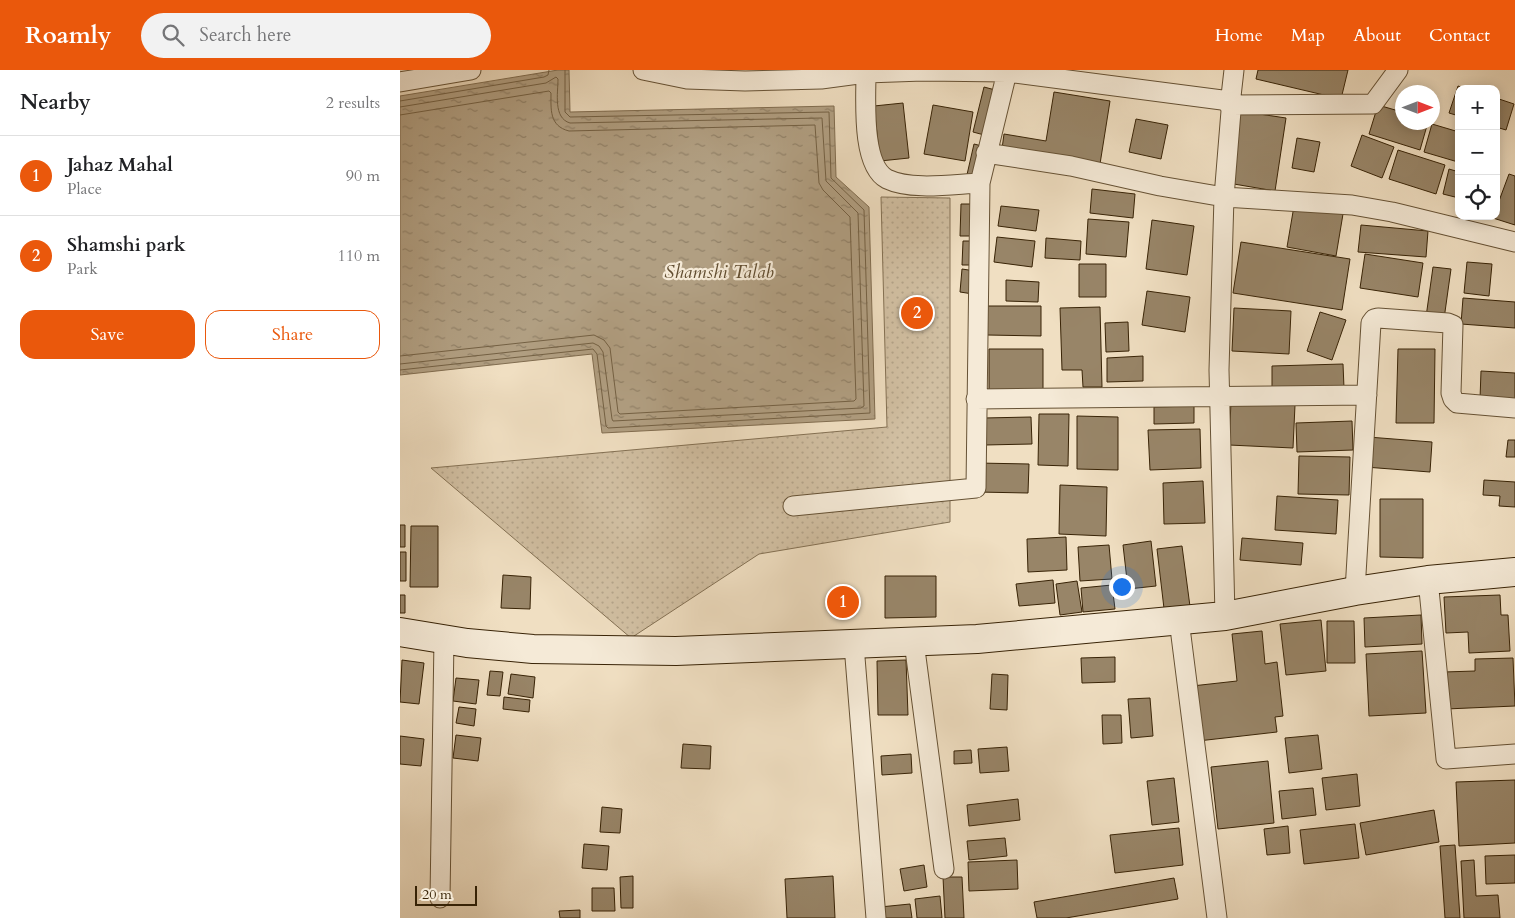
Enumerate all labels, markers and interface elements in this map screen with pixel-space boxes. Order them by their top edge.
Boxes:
search box [141,13,491,58]
text: Roamly [25,19,111,52]
icon: search [159,21,187,49]
text: Search here [199,22,291,48]
text: Home [1215,23,1263,48]
text: Map [1291,23,1325,48]
text: About [1353,23,1401,48]
text: Contact [1429,23,1490,48]
north arrow [1395,85,1440,130]
map controls [1455,85,1500,220]
button: + [1455,85,1500,130]
text: Nearby [20,88,91,117]
text: 2 results [326,92,380,114]
button: − [1455,130,1500,175]
text: Jahaz Mahal [67,152,173,178]
text: 1 [32,165,40,187]
text: 90 m [346,165,380,187]
button: locate [1455,175,1500,220]
text: Place [67,178,102,200]
text: Shamshi park [67,232,186,258]
text: 2 [32,245,40,267]
text: 110 m [338,245,380,267]
text: Park [67,258,98,280]
water label: Shamshi Talab [664,259,774,285]
pin: 2 [901,294,933,332]
button: Save [20,310,195,359]
button: Share [205,310,380,359]
your location [1109,574,1135,600]
pin: 1 [827,583,859,621]
scale bar [415,883,478,906]
text: 20 m [422,885,452,904]

